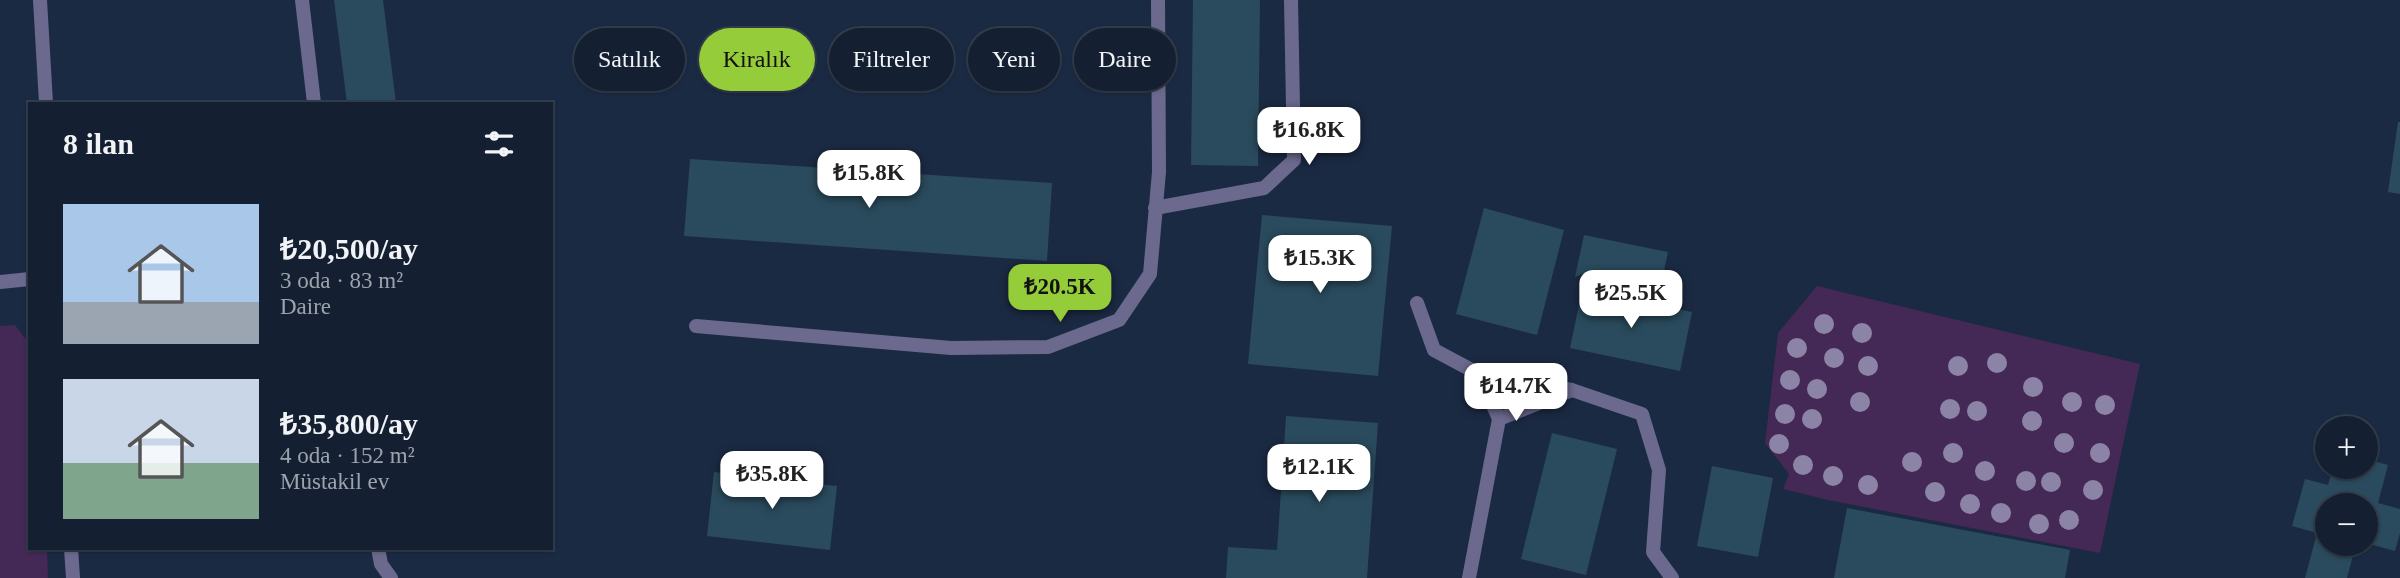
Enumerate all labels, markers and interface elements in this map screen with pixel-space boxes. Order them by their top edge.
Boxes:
chip: Satılık [574,28,685,91]
chip: Kiralık [699,28,815,91]
chip: Filtreler [829,28,954,91]
chip: Yeni [968,28,1060,91]
chip: Daire [1074,28,1176,91]
pin: ₺16.8K [1252,108,1366,167]
text: ₺16.8K [1273,117,1345,142]
icon: filters [480,125,518,163]
text: 8 ilan [63,127,134,160]
pin: ₺15.8K [812,150,926,210]
text: ₺15.8K [833,160,905,185]
icon: home [119,232,203,316]
text: ₺20,500/ay [280,232,418,265]
pin: ₺15.3K [1263,236,1377,295]
text: ₺15.3K [1284,245,1356,270]
pin: ₺20.5K [1003,264,1117,324]
text: 3 oda · 83 m² [280,268,403,293]
pin: ₺25.5K [1574,270,1688,330]
text: ₺20.5K [1024,274,1096,299]
text: ₺25.5K [1595,280,1667,305]
text: Daire [280,294,331,319]
pin: ₺14.7K [1459,364,1573,423]
text: ₺14.7K [1480,373,1552,398]
icon: home [119,407,203,491]
text: ₺35,800/ay [280,407,418,440]
map controls [2315,416,2378,556]
button: + [2315,416,2378,479]
text: 4 oda · 152 m² [280,443,415,468]
pin: ₺12.1K [1262,444,1376,504]
pin: ₺35.8K [715,452,829,511]
text: ₺12.1K [1283,454,1355,479]
text: ₺35.8K [736,461,808,486]
text: Müstakil ev [280,469,389,494]
button: − [2315,493,2378,556]

